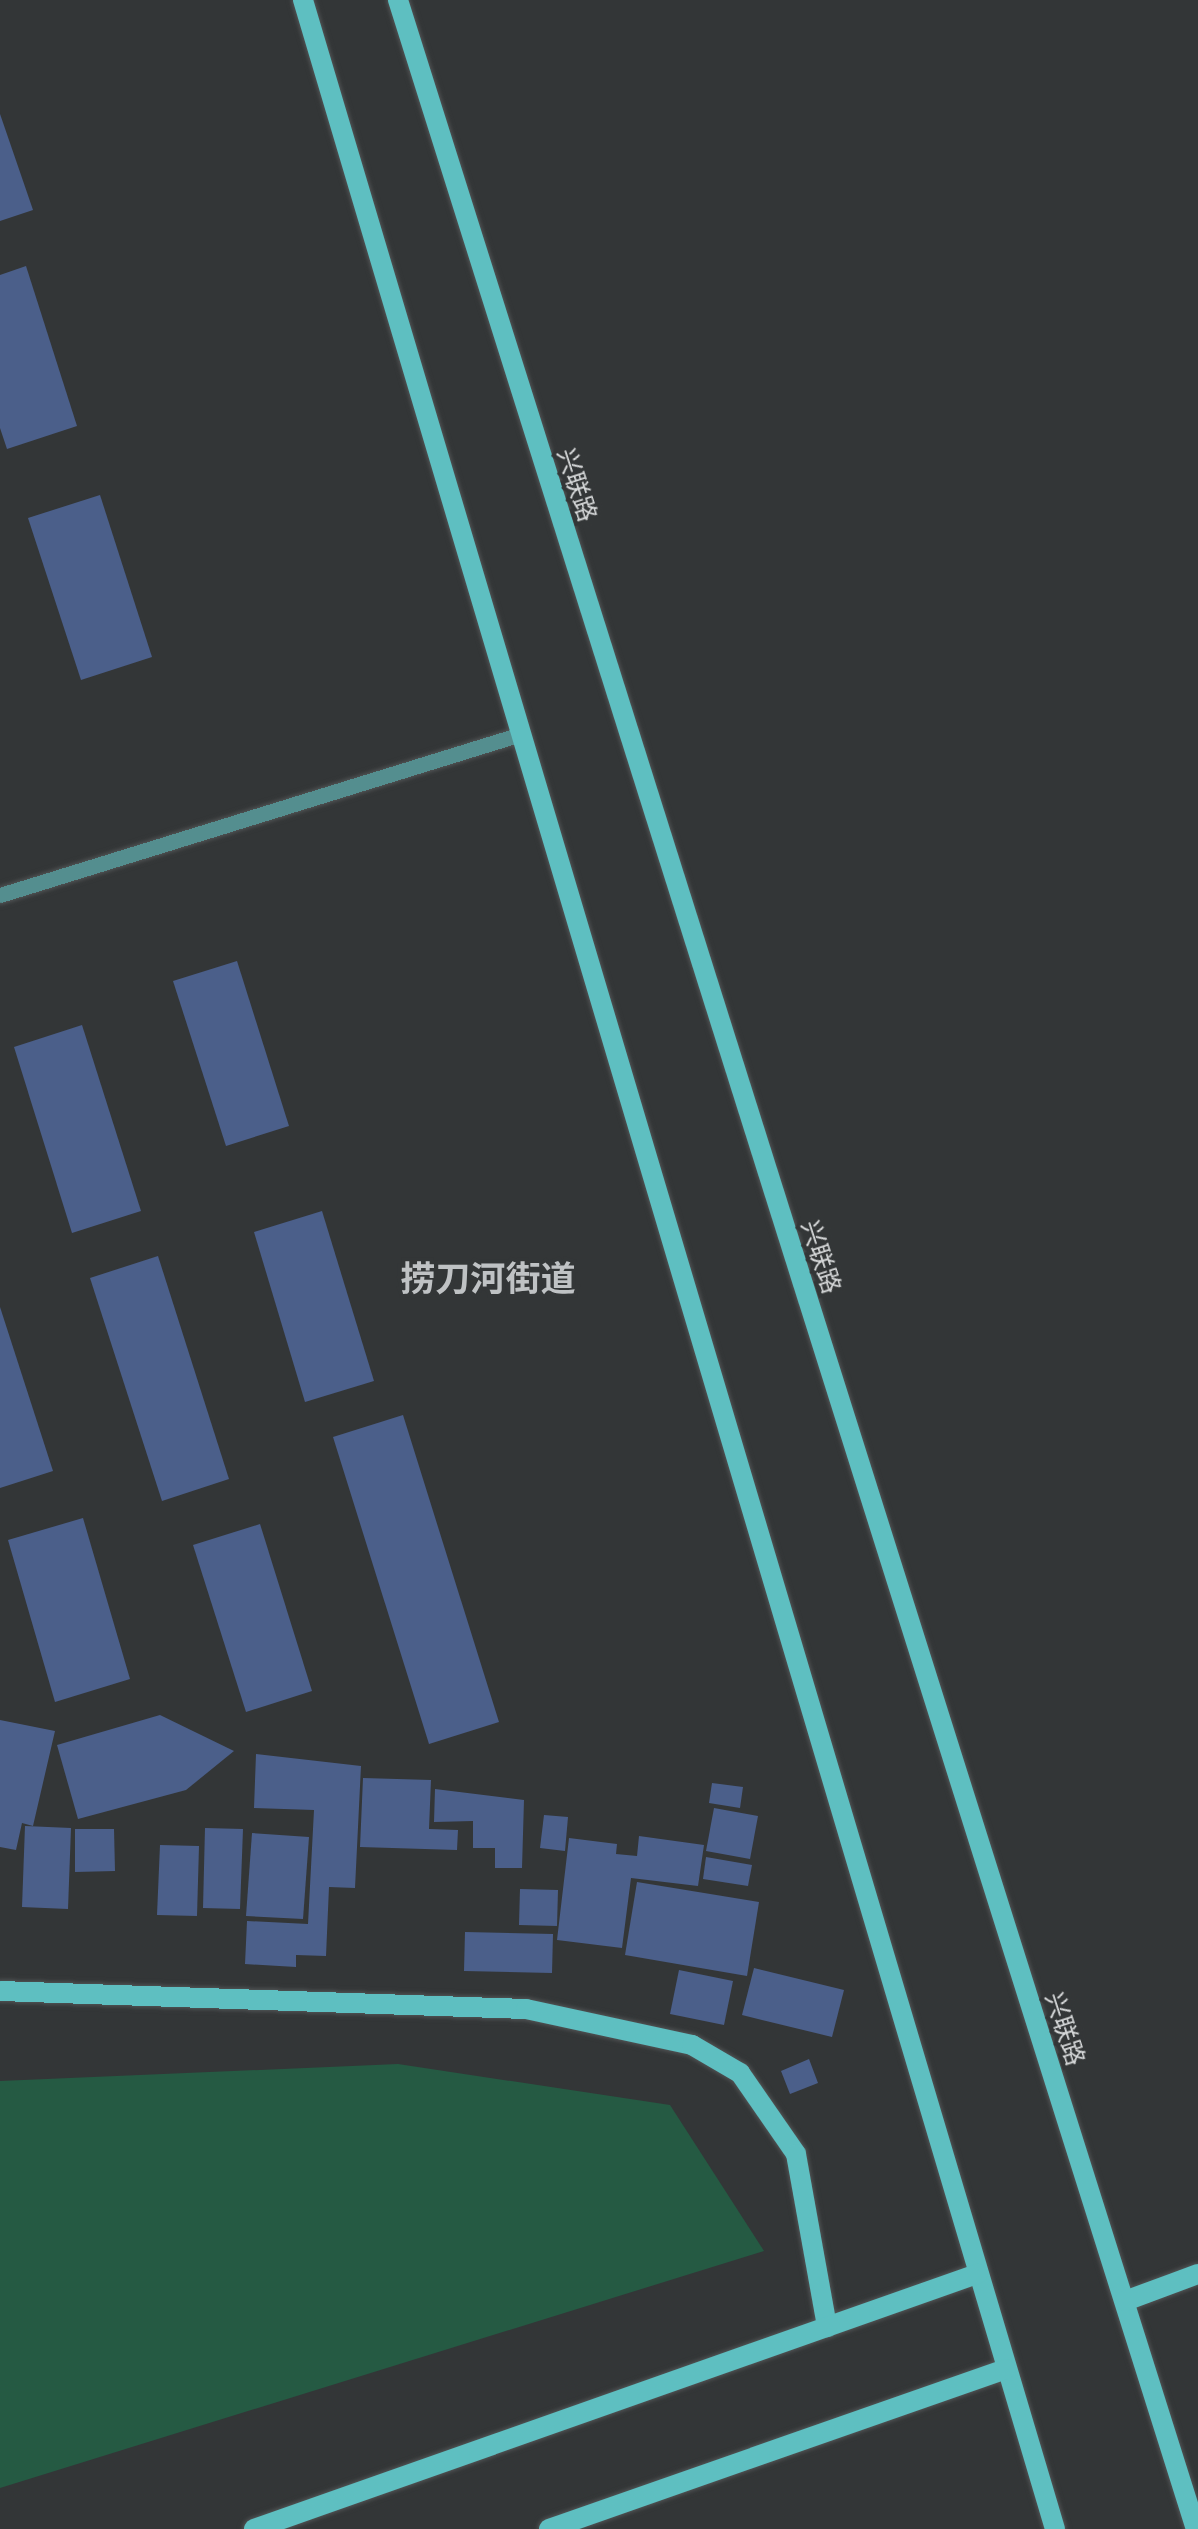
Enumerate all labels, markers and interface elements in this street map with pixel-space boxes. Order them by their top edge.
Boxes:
street label: 兴联路 [551,445,603,525]
street label: 兴联路 [795,1217,847,1297]
district label: 捞刀河街道 [401,1258,575,1300]
street label: 兴联路 [1039,1989,1091,2069]

